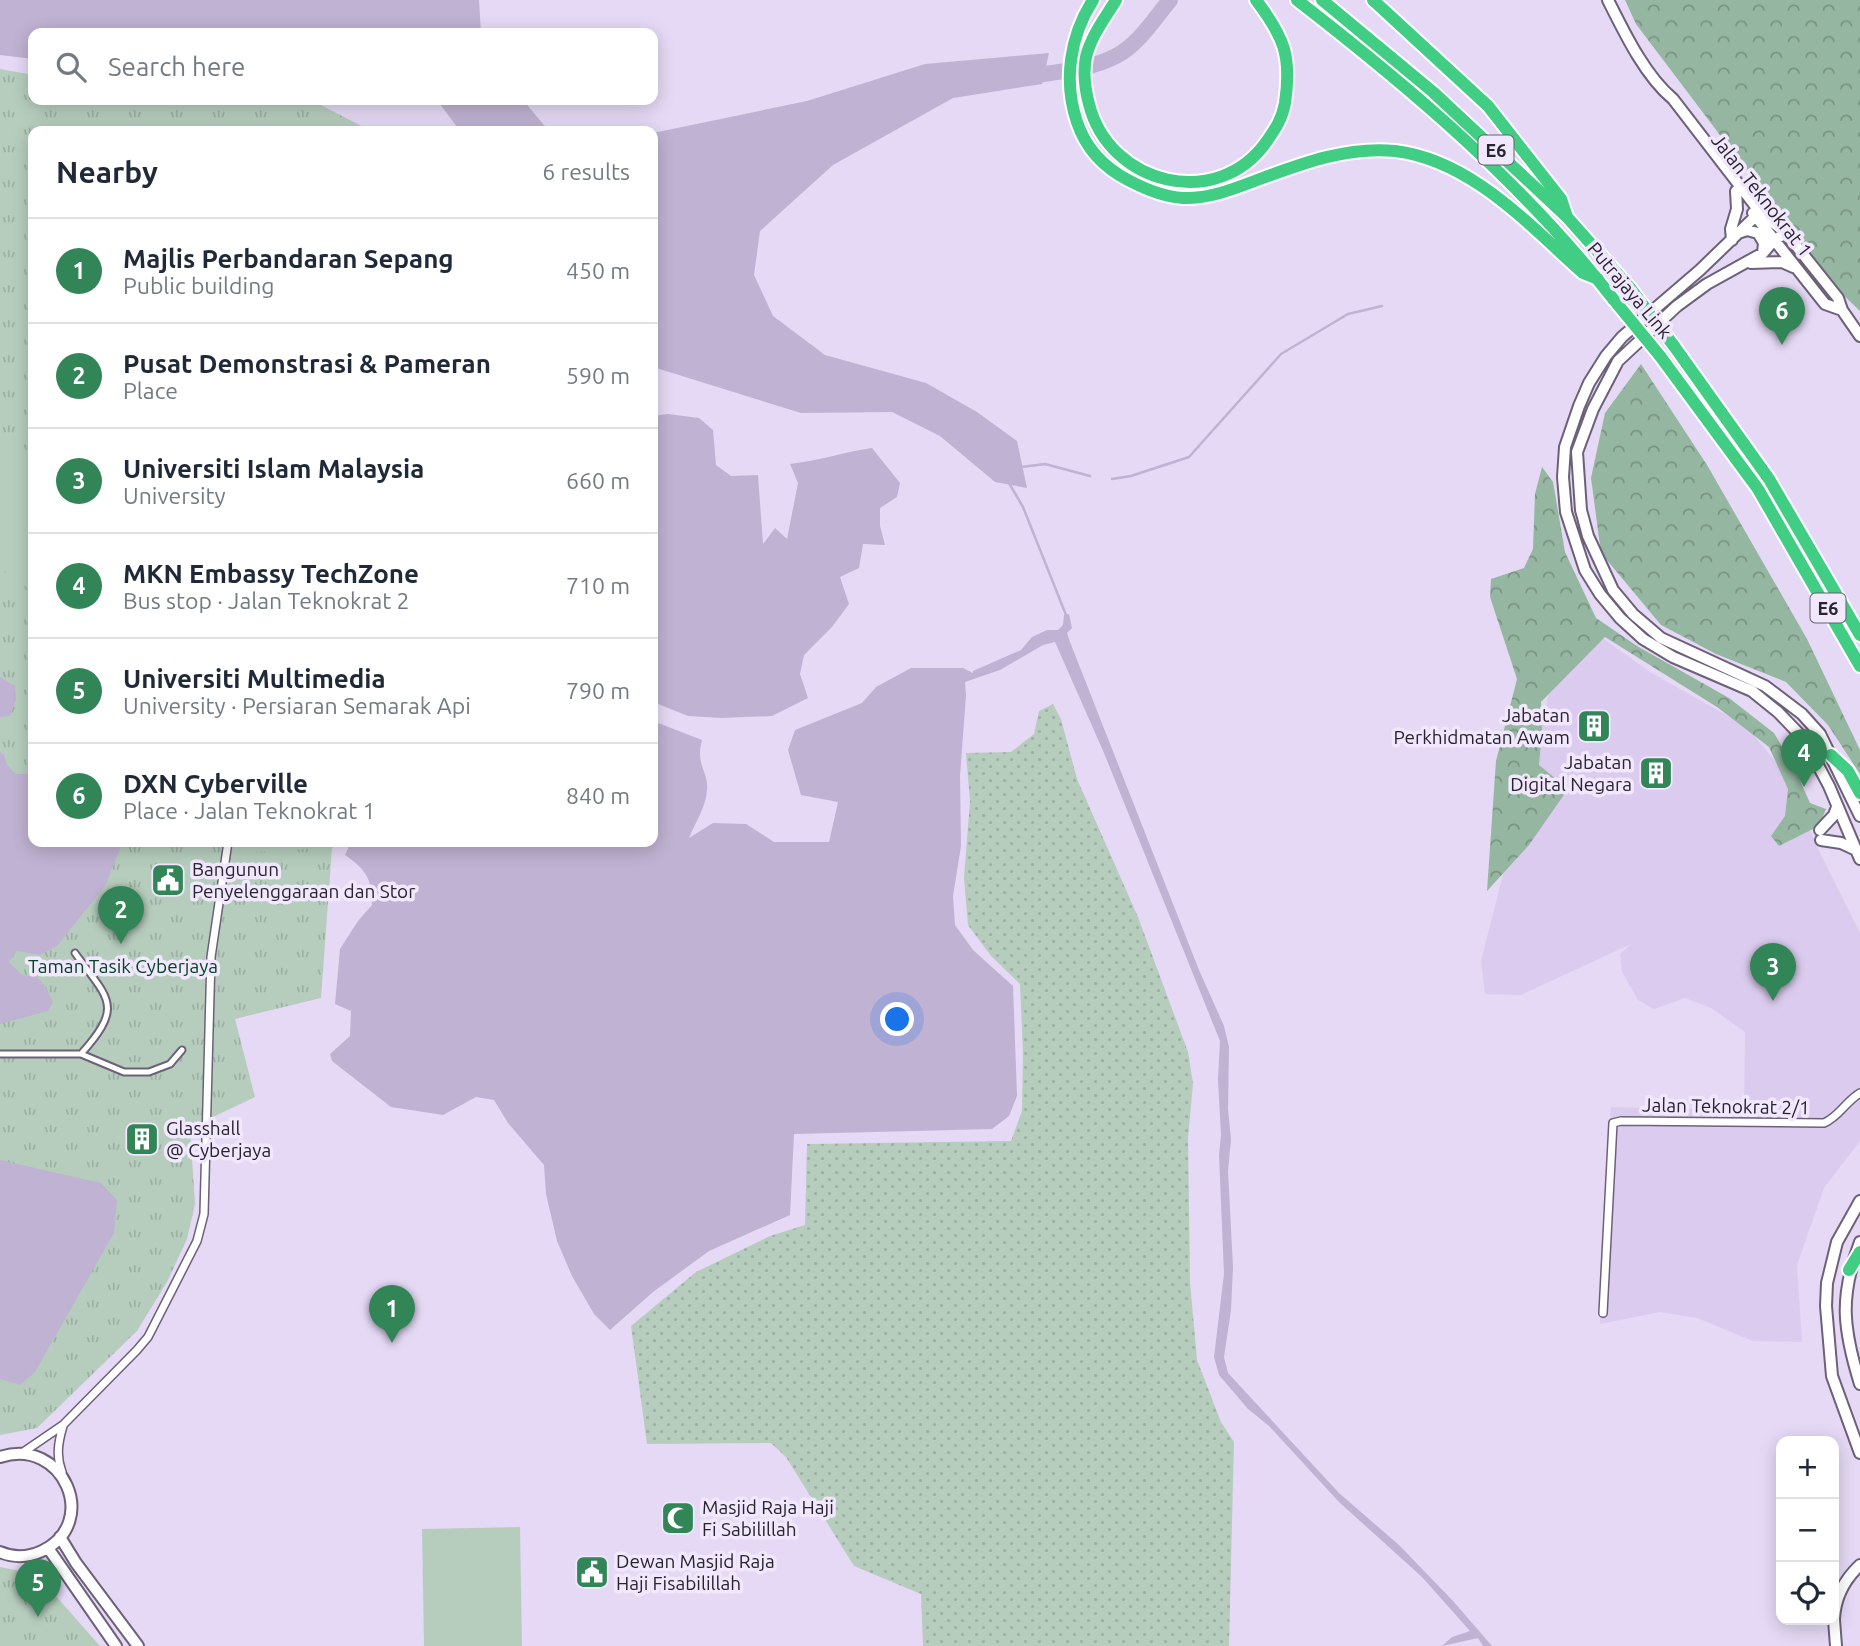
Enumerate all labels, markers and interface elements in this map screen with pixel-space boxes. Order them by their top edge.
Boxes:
search box [28,28,658,105]
icon: search [52,48,90,86]
text: Search here [108,52,245,81]
street label: Jalan Teknokrat 1 [1707,129,1817,261]
road number: E6 [1478,135,1514,164]
text: Nearby [56,155,158,189]
text: 6 results [542,159,630,184]
street label: Putrajaya Link [1583,237,1677,343]
text: Majlis Perbandaran Sepang [123,244,454,273]
text: 1 [73,258,85,283]
text: 450 m [566,258,630,283]
text: Public building [123,273,275,298]
pin: 6 [1759,287,1805,345]
text: Pusat Demonstrasi & Pameran [123,349,491,378]
text: 2 [73,363,85,388]
text: 590 m [566,363,630,388]
text: Place [123,378,178,403]
text: Universiti Islam Malaysia [123,454,424,483]
text: 3 [73,468,85,493]
text: 660 m [566,468,630,493]
text: University [123,483,226,508]
text: MKN Embassy TechZone [123,559,419,588]
text: 4 [73,573,85,598]
text: 710 m [566,573,630,598]
text: Bus stop · Jalan Teknokrat 2 [123,588,410,613]
road number: E6 [1811,594,1846,622]
text: Universiti Multimedia [123,664,386,693]
text: 5 [73,678,85,703]
text: 790 m [566,678,630,703]
text: University · Persiaran Semarak Api [123,693,471,718]
place label: Jabatan Perkhidmatan Awam [1394,704,1570,748]
building icon: Jabatan Perkhidmatan Awam [1575,707,1613,745]
pin: 4 [1781,729,1827,787]
place label: Jabatan Digital Negara [1510,751,1632,795]
building icon: Jabatan Digital Negara [1637,754,1675,792]
text: DXN Cyberville [123,769,308,798]
text: 6 [73,783,85,808]
text: 840 m [566,783,630,808]
text: Place · Jalan Teknokrat 1 [123,798,376,823]
place label: Bangunun Penyelenggaraan dan Stor [192,858,415,902]
public building icon: Bangunun Penyelenggaraan dan Stor [149,861,187,899]
pin: 2 [98,886,144,944]
pin: 3 [1750,943,1796,1001]
park label: Taman Tasik Cyberjaya [28,955,218,977]
your location [880,1002,914,1036]
street label: Jalan Teknokrat 2/1 [1642,1094,1810,1118]
place label: Glasshall @ Cyberjaya [166,1117,271,1161]
building icon: Glasshall @ Cyberjaya [123,1120,161,1158]
pin: 1 [369,1285,415,1343]
map controls [1776,1436,1839,1625]
button: + [1776,1436,1839,1499]
place label: Masjid Raja Haji Fi Sabilillah [702,1496,834,1540]
mosque icon: Masjid Raja Haji Fi Sabilillah [659,1499,697,1537]
button: − [1776,1499,1839,1562]
place label: Dewan Masjid Raja Haji Fisabilillah [616,1550,775,1594]
public building icon: Dewan Masjid Raja Haji Fisabilillah [573,1553,611,1591]
pin: 5 [15,1559,61,1617]
button: locate [1776,1562,1839,1625]

